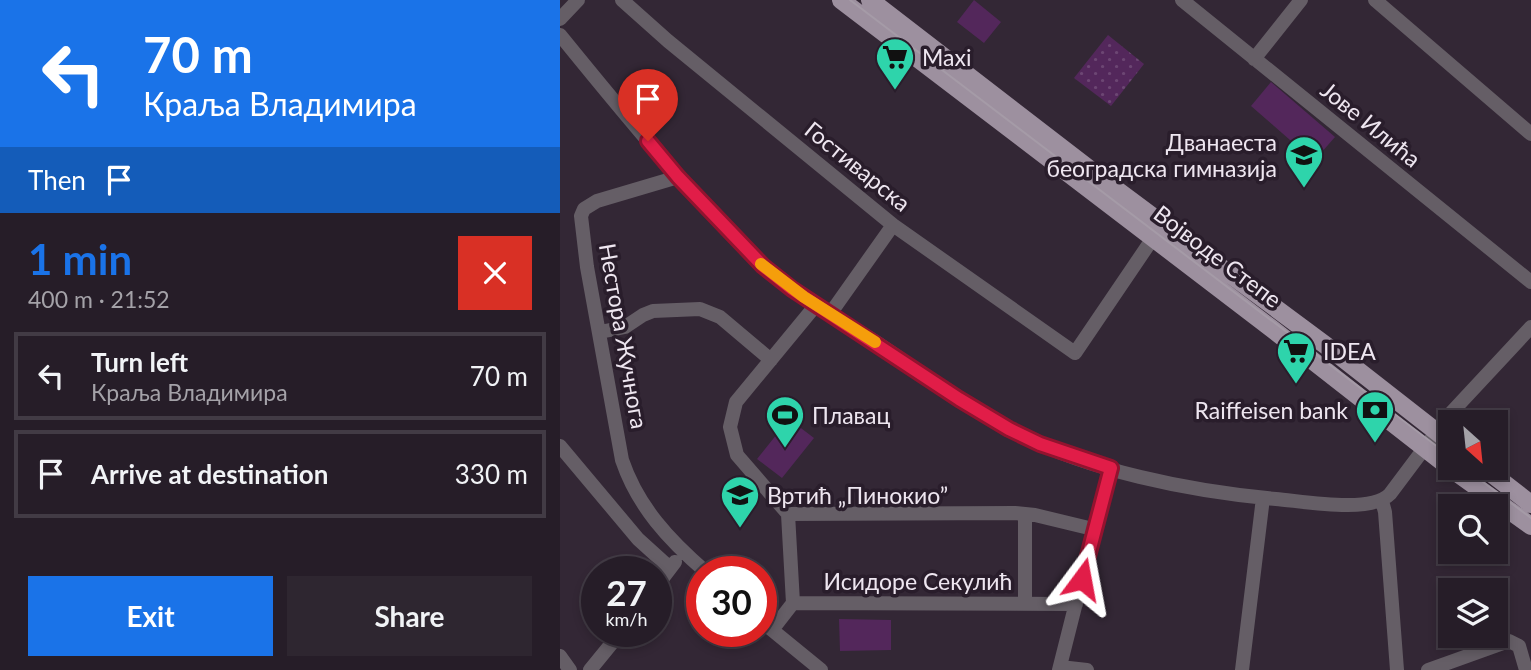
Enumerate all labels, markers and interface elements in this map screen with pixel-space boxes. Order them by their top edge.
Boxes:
text: 70 m [143,25,253,83]
icon: left [28,28,119,119]
supermarket icon: Maxi [874,36,916,91]
place label: Maxi [922,43,971,71]
pin [618,69,678,141]
street label: Јове Илића [1316,75,1426,173]
icon: arrive [629,80,667,118]
text: Краља Владимира [143,84,417,123]
street label: Гостиварска [800,115,916,217]
place label: Дванаеста београдска гимназија [1046,128,1277,182]
school or university icon: Дванаеста београдска гимназија [1283,134,1325,189]
icon: arrive [100,161,138,199]
text: Then [28,164,86,196]
street label: Војводе Степе [1149,199,1287,313]
text: 1 min [28,234,132,284]
button: close [458,236,532,310]
street label: Нестора Жучнога [594,241,654,431]
text: 400 m · 21:52 [28,285,170,313]
supermarket icon: IDEA [1275,330,1317,385]
place label: IDEA [1323,337,1376,365]
text: Turn left [91,346,188,378]
icon: left [32,357,70,395]
text: 70 m [470,360,528,392]
text: Краља Владимира [91,378,288,406]
bank icon: Raiffeisen bank [1354,389,1396,444]
sports icon: Плавац [764,394,806,449]
place label: Raiffeisen bank [1195,396,1348,424]
place label: Плавац [812,401,890,429]
north arrow [1438,410,1508,480]
map controls [1438,410,1508,648]
icon: arrive [32,455,70,493]
text: Arrive at destination [91,458,328,490]
text: 330 m [455,458,528,490]
school or university icon: Вртић „Пинокио” [719,474,761,529]
place label: Вртић „Пинокио” [767,481,948,509]
button: search [1438,494,1508,564]
position arrow [1045,542,1119,616]
speed limit sign: 30 [686,556,777,647]
street label: Исидоре Секулић [824,567,1012,595]
text: 27 [606,571,647,613]
button: Exit [28,576,273,656]
button: Share [287,576,532,656]
button: layers [1438,578,1508,648]
text: km/h [605,608,648,630]

